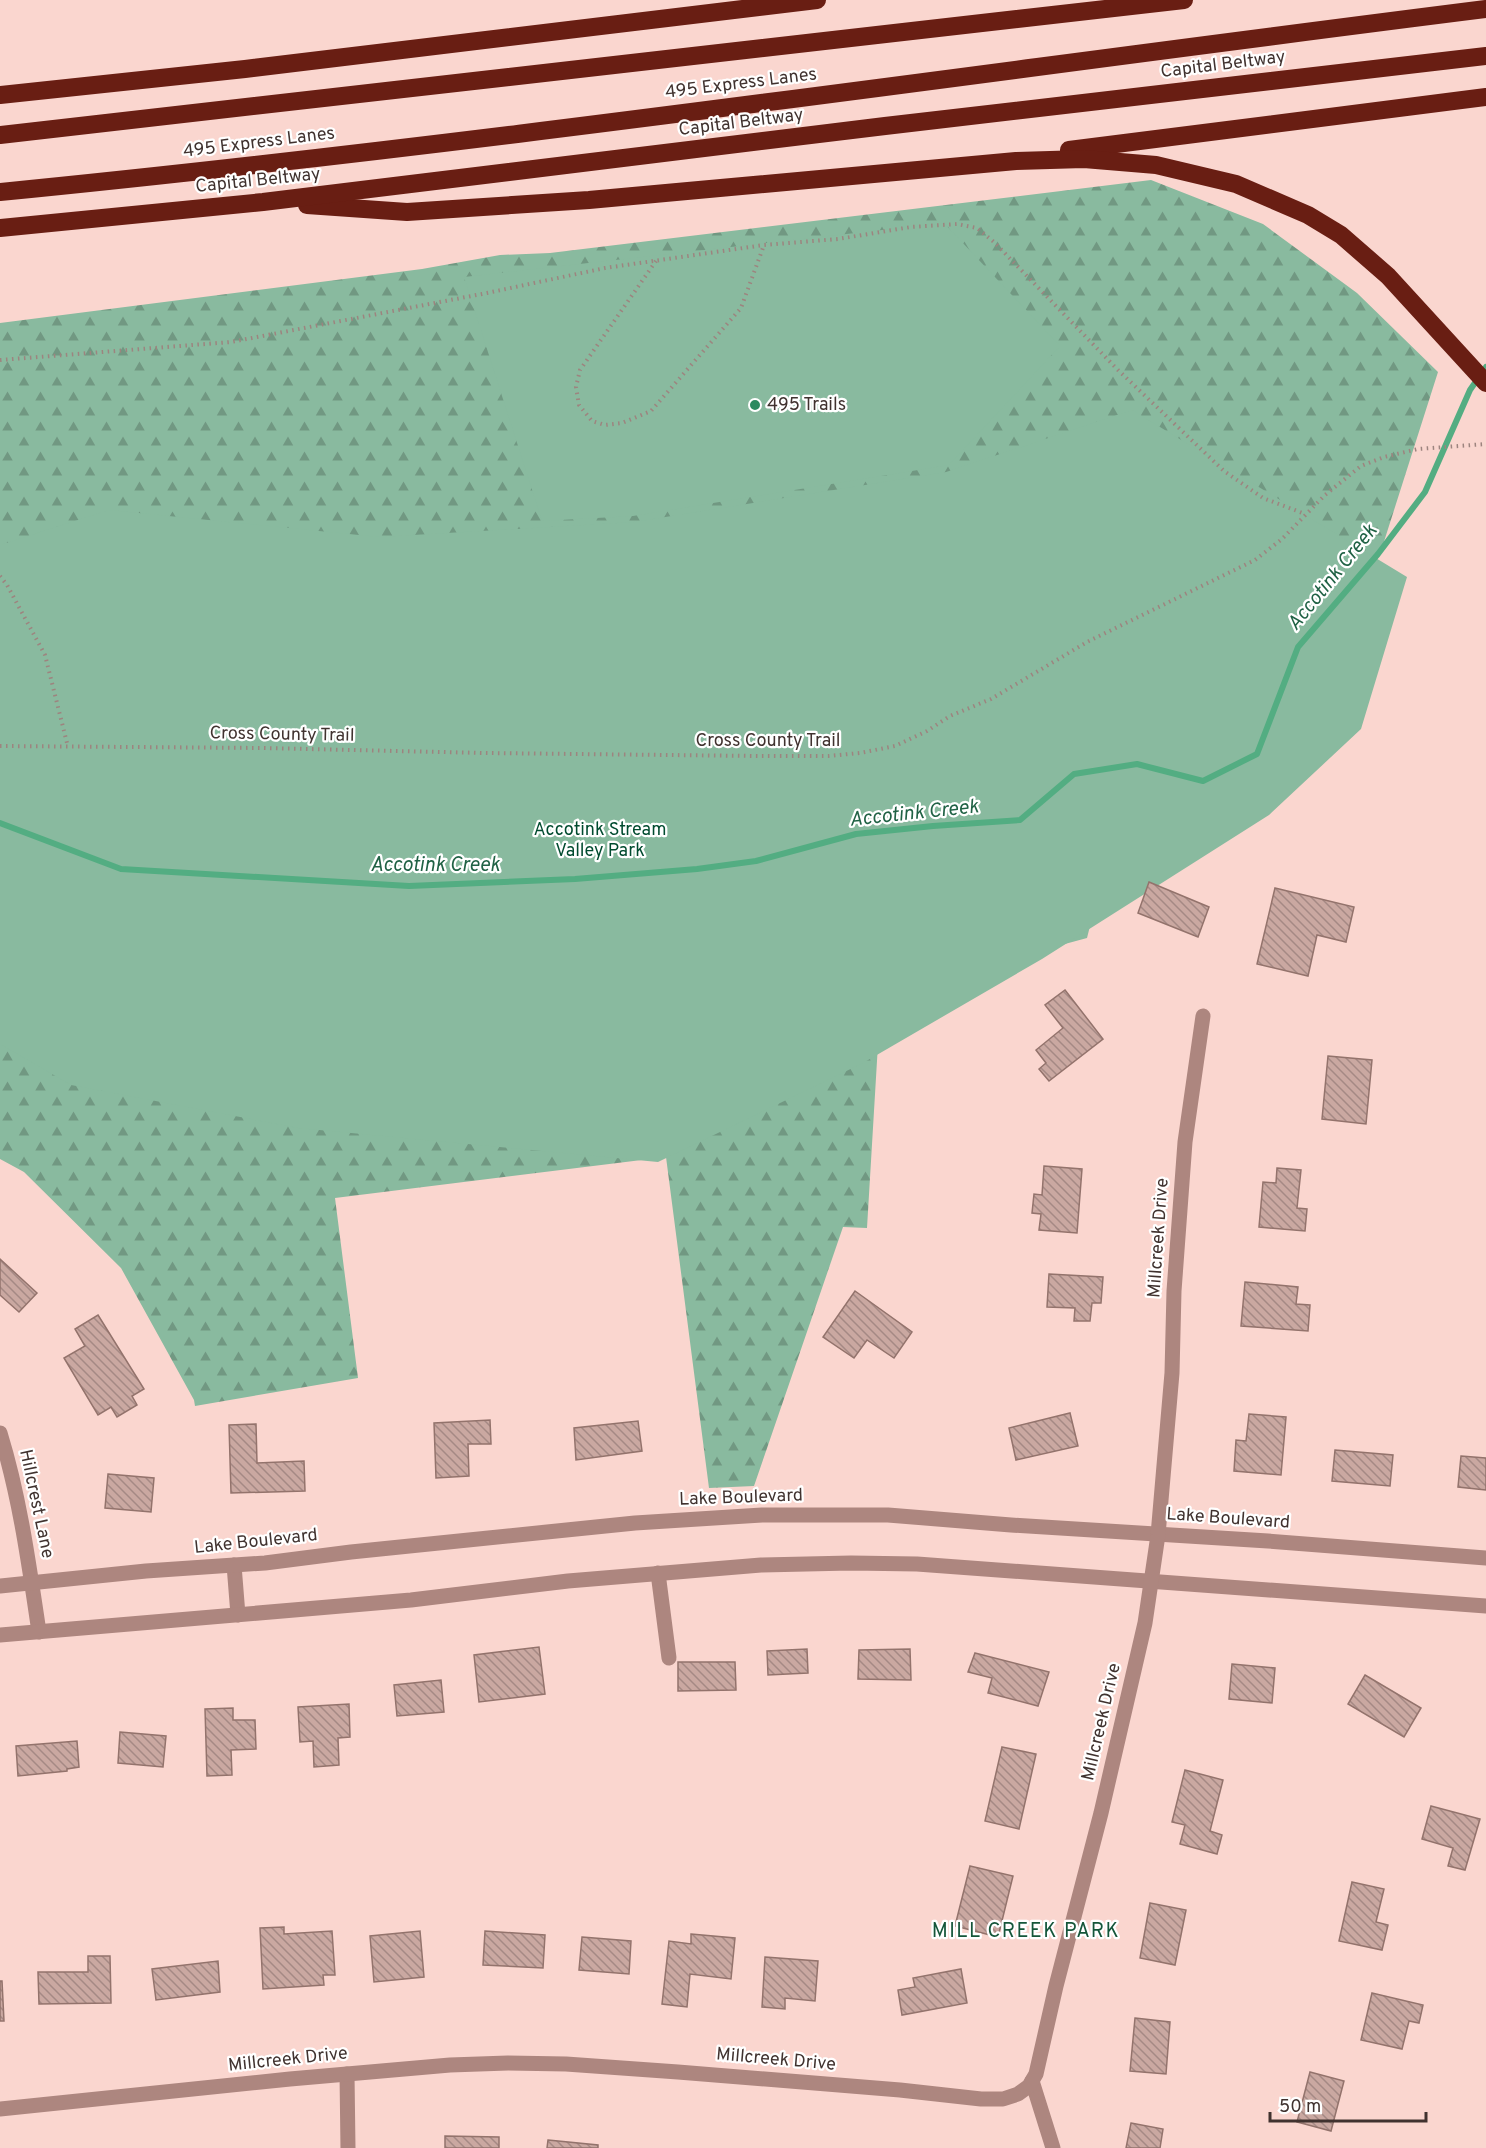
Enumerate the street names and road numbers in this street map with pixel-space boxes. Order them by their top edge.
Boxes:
street label: Capital Beltway [1159,46,1287,84]
street label: 495 Express Lanes [664,63,818,105]
street label: Capital Beltway [677,104,805,142]
street label: 495 Express Lanes [182,122,336,164]
street label: Capital Beltway [194,163,322,199]
street label: Cross County Trail [209,722,355,748]
street label: Cross County Trail [696,730,840,753]
street label: Millcreek Drive [1143,1177,1175,1299]
street label: Hillcrest Lane [13,1447,59,1561]
street label: Lake Boulevard [679,1484,803,1512]
street label: Lake Boulevard [1165,1503,1291,1535]
street label: Lake Boulevard [193,1524,319,1560]
street label: Millcreek Drive [1077,1661,1127,1783]
street label: Millcreek Drive [227,2042,349,2078]
street label: Millcreek Drive [715,2043,837,2077]

